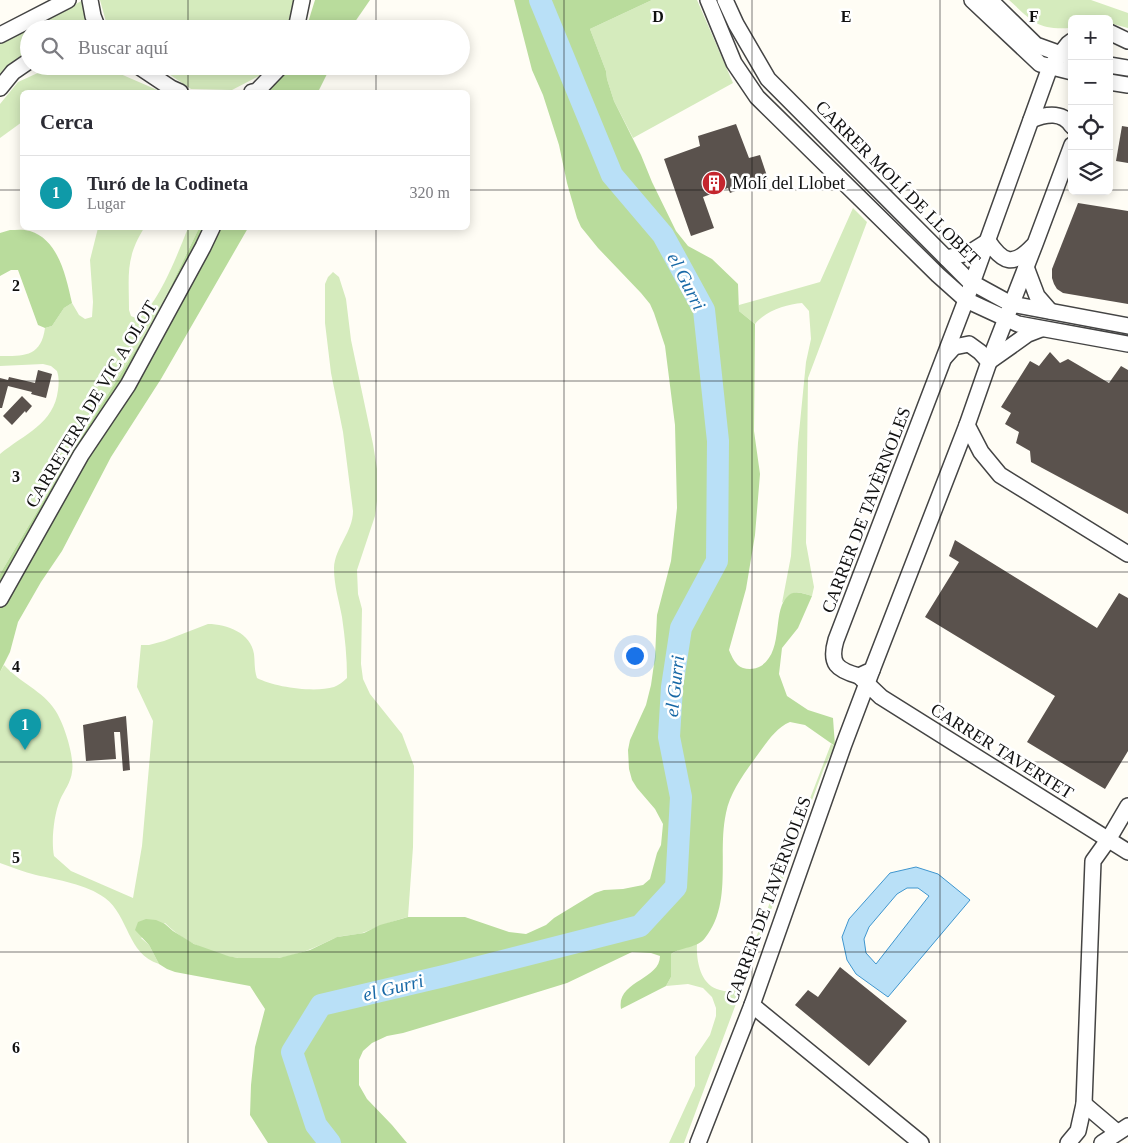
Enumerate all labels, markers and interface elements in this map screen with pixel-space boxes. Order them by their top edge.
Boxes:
text: D [652,8,664,25]
text: E [841,8,851,25]
text: F [1029,8,1039,25]
map controls [1068,15,1113,195]
button: + [1068,15,1113,60]
search box [20,20,470,75]
icon: search [38,34,66,62]
text: Buscar aquí [78,37,168,58]
button: − [1068,60,1113,105]
street label: CARRER MOLÍ DE LLOBET [812,96,985,269]
button: locate [1068,105,1113,150]
text: Cerca [40,110,93,134]
button: layers [1068,150,1113,195]
building icon: Molí del Llobet [701,170,727,196]
text: Turó de la Codineta [87,173,248,194]
place label: Molí del Llobet [732,173,845,193]
text: 1 [52,184,60,201]
text: 320 m [410,184,450,201]
text: Lugar [87,195,125,212]
water label: el Gurri [663,249,710,314]
text: 2 [12,277,20,294]
street label: CARRETERA DE VIC A OLOT [21,297,161,511]
street label: CARRER DE TAVÈRNOLES [817,404,915,616]
text: 3 [12,468,20,485]
your location [622,643,648,669]
water label: el Gurri [661,654,688,718]
text: 4 [12,658,20,675]
street label: CARRER TAVERTET [927,699,1077,803]
pin: 1 [9,709,41,750]
street label: CARRER DE TAVÈRNOLES [720,793,815,1006]
text: 5 [12,849,20,866]
water label: el Gurri [361,970,426,1005]
text: 6 [12,1039,20,1056]

